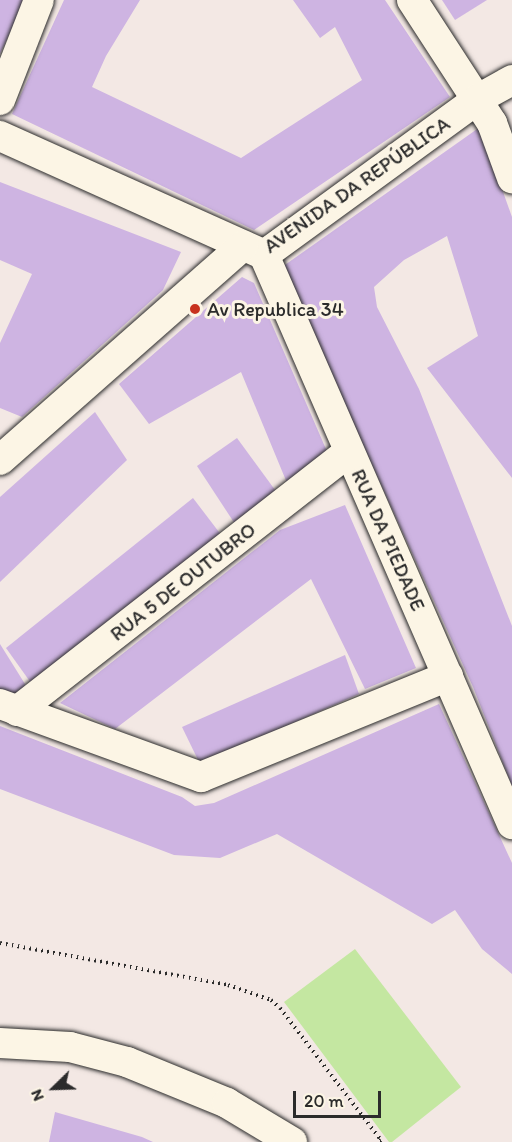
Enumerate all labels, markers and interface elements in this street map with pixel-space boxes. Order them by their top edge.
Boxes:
street label: AVENIDA DA REPÚBLICA [261,112,453,258]
place label: Av Republica 34 [207,297,345,321]
marker: Av Republica 34 [188,302,202,316]
street label: RUA DA PIEDADE [346,465,430,615]
street label: RUA 5 DE OUTUBRO [105,518,261,646]
north arrow [24,1058,84,1118]
scale bar [296,1079,384,1117]
text: N [26,1087,48,1104]
text: 20 m [304,1090,344,1112]

